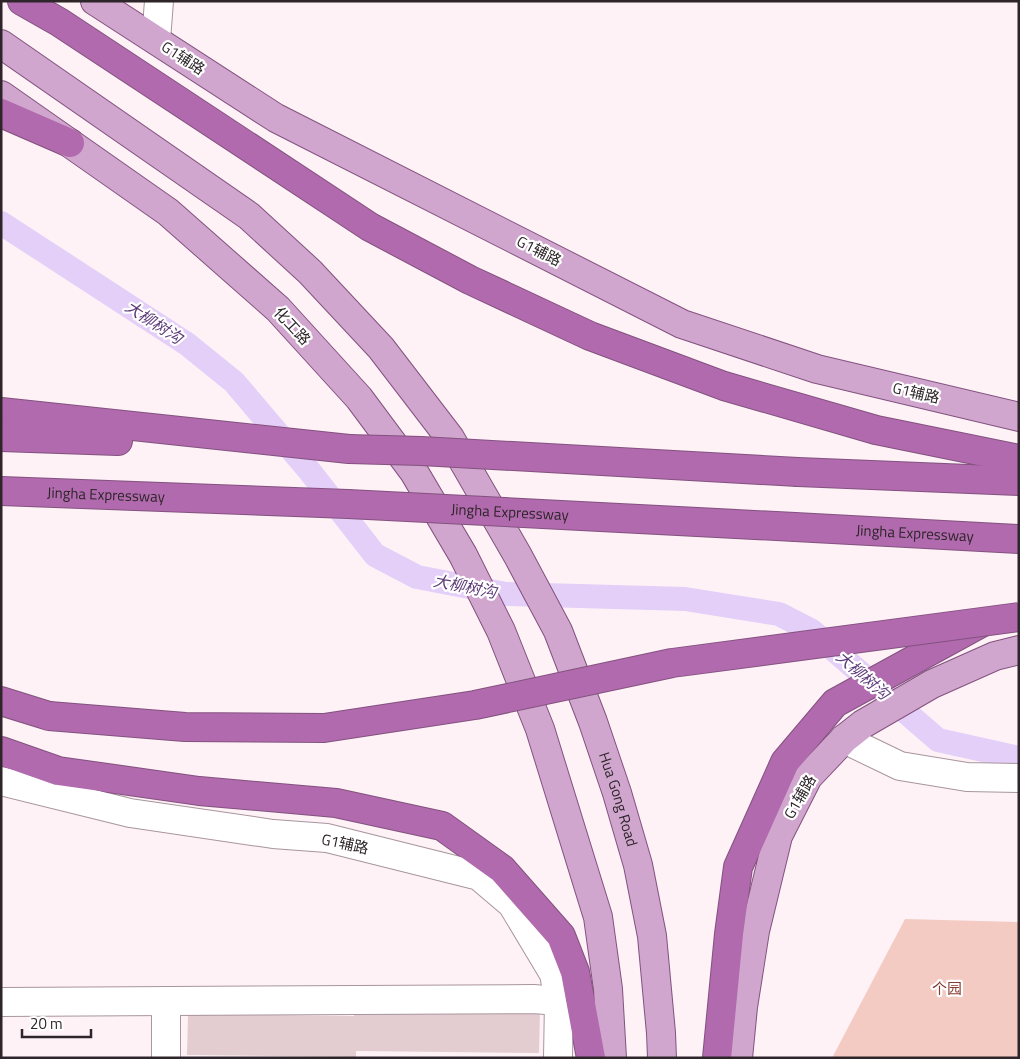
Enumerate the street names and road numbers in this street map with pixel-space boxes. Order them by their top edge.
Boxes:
street label: G1辅路 [157,35,210,80]
street label: G1辅路 [513,229,566,272]
street label: 化工路 [269,301,316,350]
street label: G1辅路 [890,376,942,409]
street label: Jingha Expressway [47,481,165,508]
street label: Jingha Expressway [450,497,569,526]
street label: Jingha Expressway [855,518,974,548]
street label: Hua Gong Road [593,749,644,849]
street label: G1辅路 [778,770,821,823]
street label: G1辅路 [319,827,371,860]

